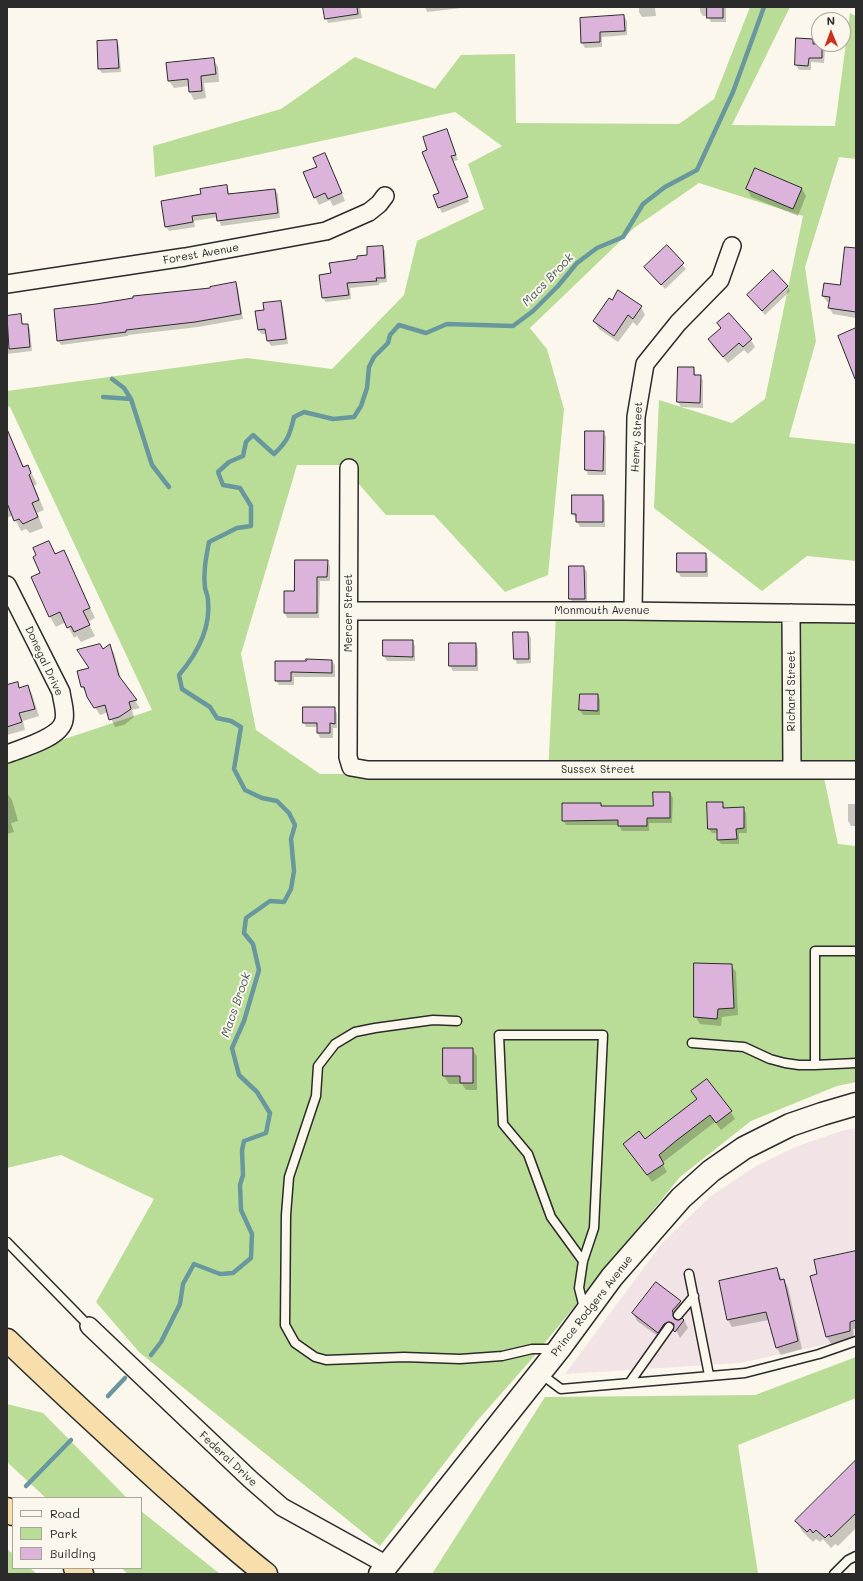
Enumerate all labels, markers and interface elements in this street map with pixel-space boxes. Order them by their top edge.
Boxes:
north arrow [811,12,851,52]
text: N [826,13,835,28]
street label: Forest Avenue [162,241,240,267]
water label: Macs Brook [519,251,577,309]
street label: Henry Street [629,401,645,473]
street label: Mercer Street [342,574,356,652]
street label: Monmouth Avenue [554,604,650,618]
street label: Donegal Drive [22,624,66,698]
street label: Richard Street [785,651,799,731]
street label: Sussex Street [561,763,635,777]
water label: Macs Brook [218,971,254,1039]
street label: Prince Rodgers Avenue [548,1253,636,1359]
street label: Federal Drive [196,1429,260,1489]
legend [12,1497,142,1569]
text: Road [50,1505,80,1521]
text: Park [50,1525,77,1541]
text: Building [50,1545,96,1561]

